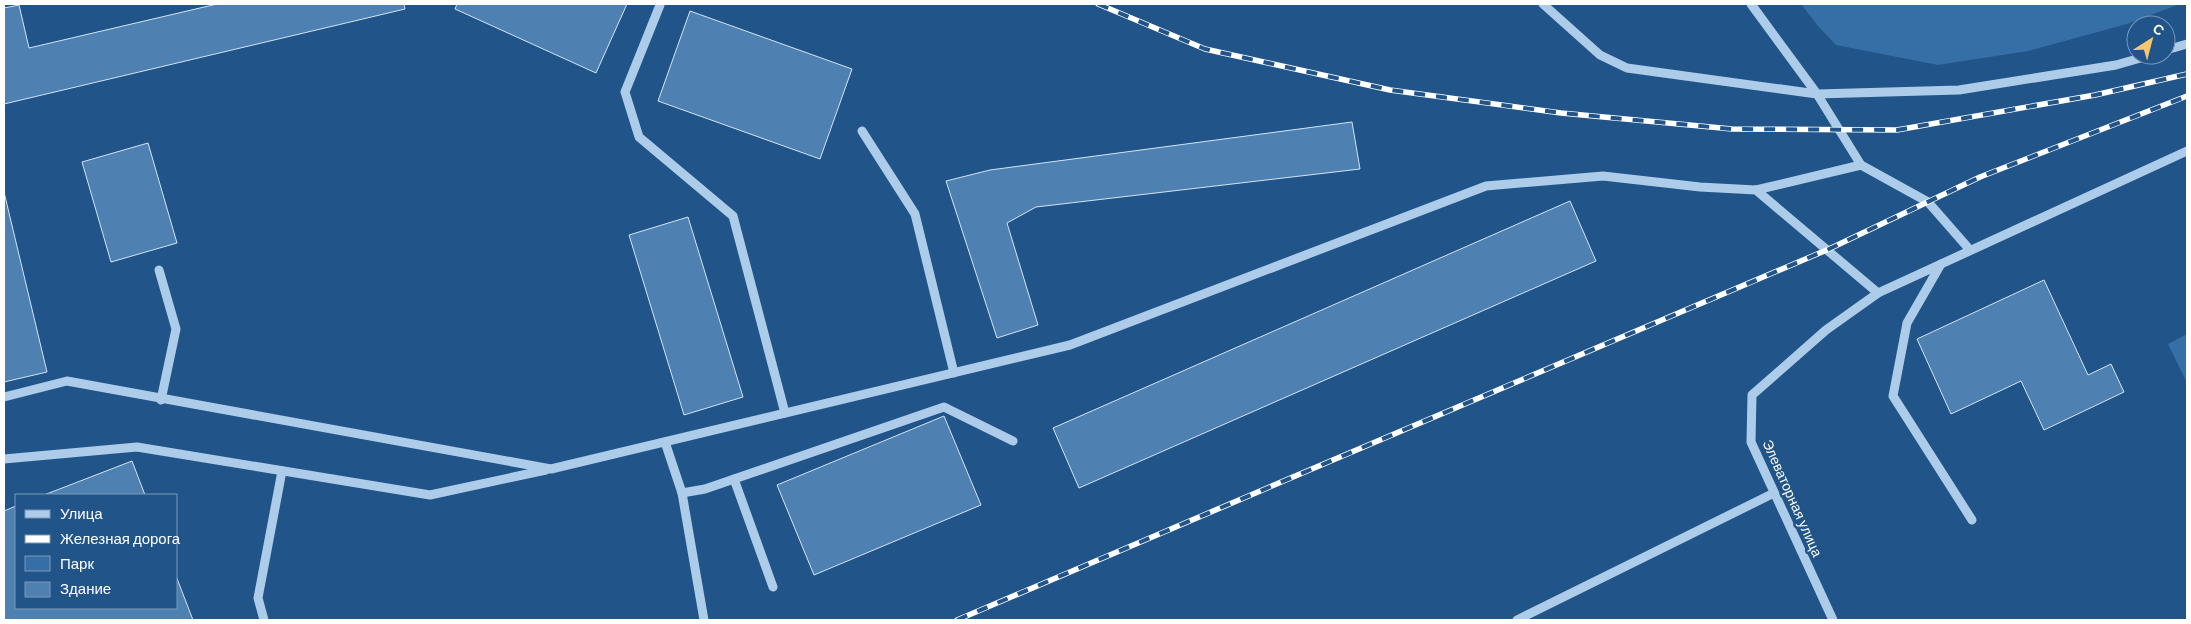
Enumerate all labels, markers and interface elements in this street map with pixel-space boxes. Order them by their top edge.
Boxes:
north arrow [2126,15,2176,65]
text: С [2150,19,2168,39]
street label: Элеваторная улица [1760,437,1827,559]
legend [15,494,178,609]
text: Улица [60,504,103,522]
text: Железная дорога [60,529,181,547]
text: Парк [60,554,94,572]
text: Здание [60,579,111,597]

